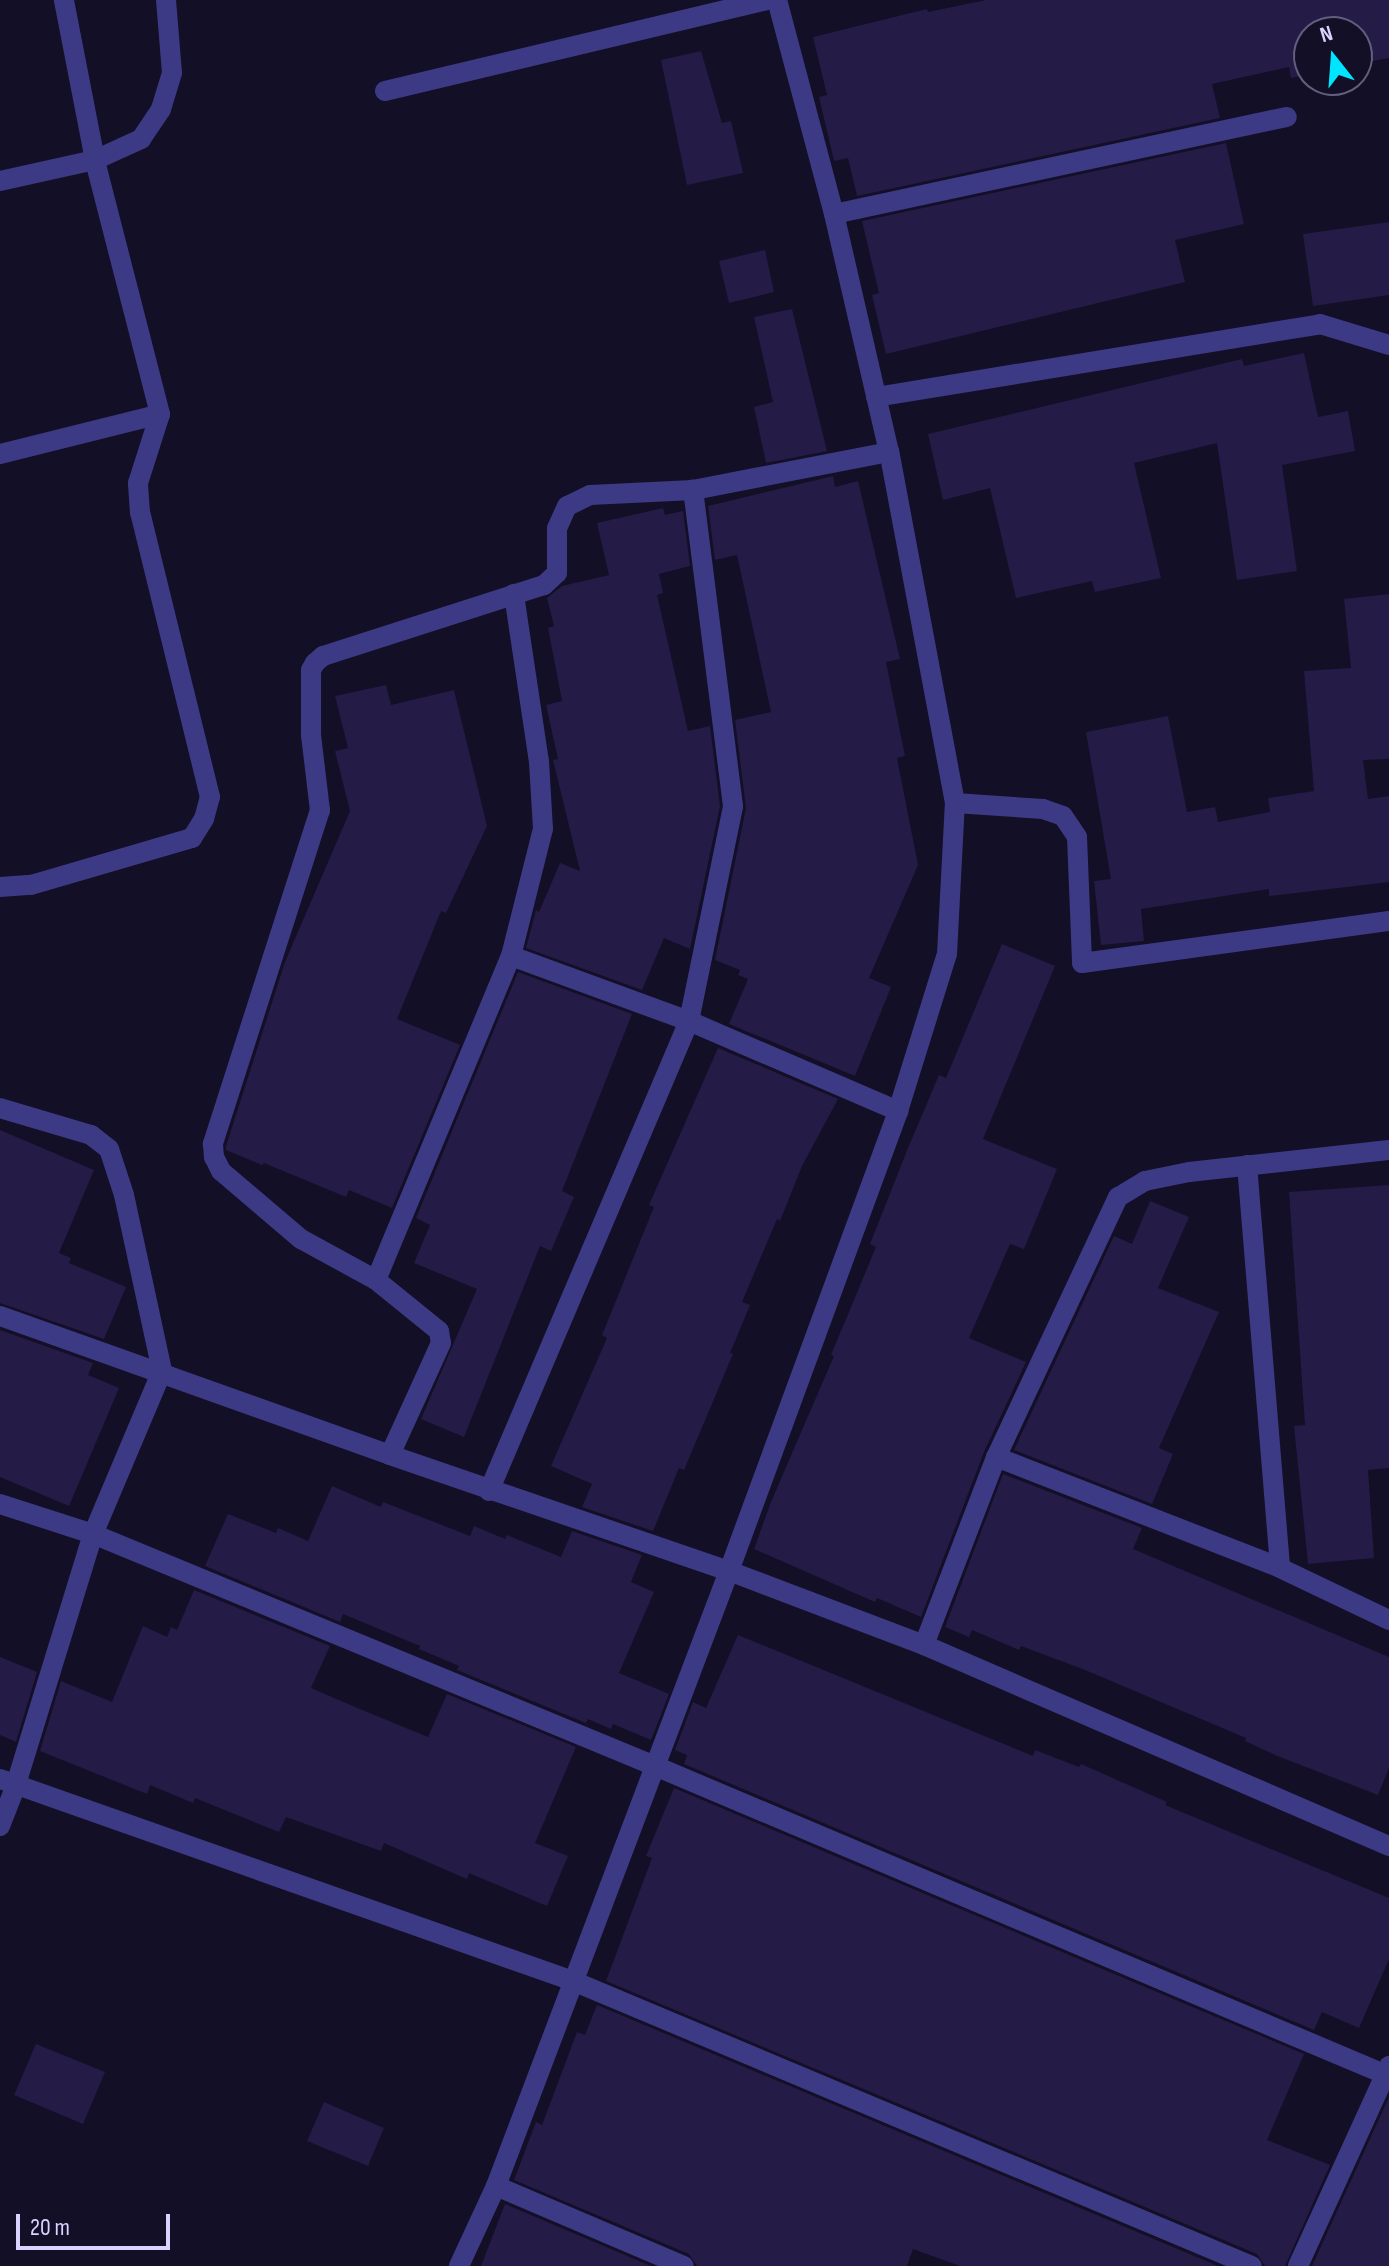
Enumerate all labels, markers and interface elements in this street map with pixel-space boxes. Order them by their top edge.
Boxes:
north arrow [1293,16,1373,96]
text: N [1317,20,1336,49]
scale bar [20,2198,174,2248]
text: 20 m [30,2213,70,2242]

